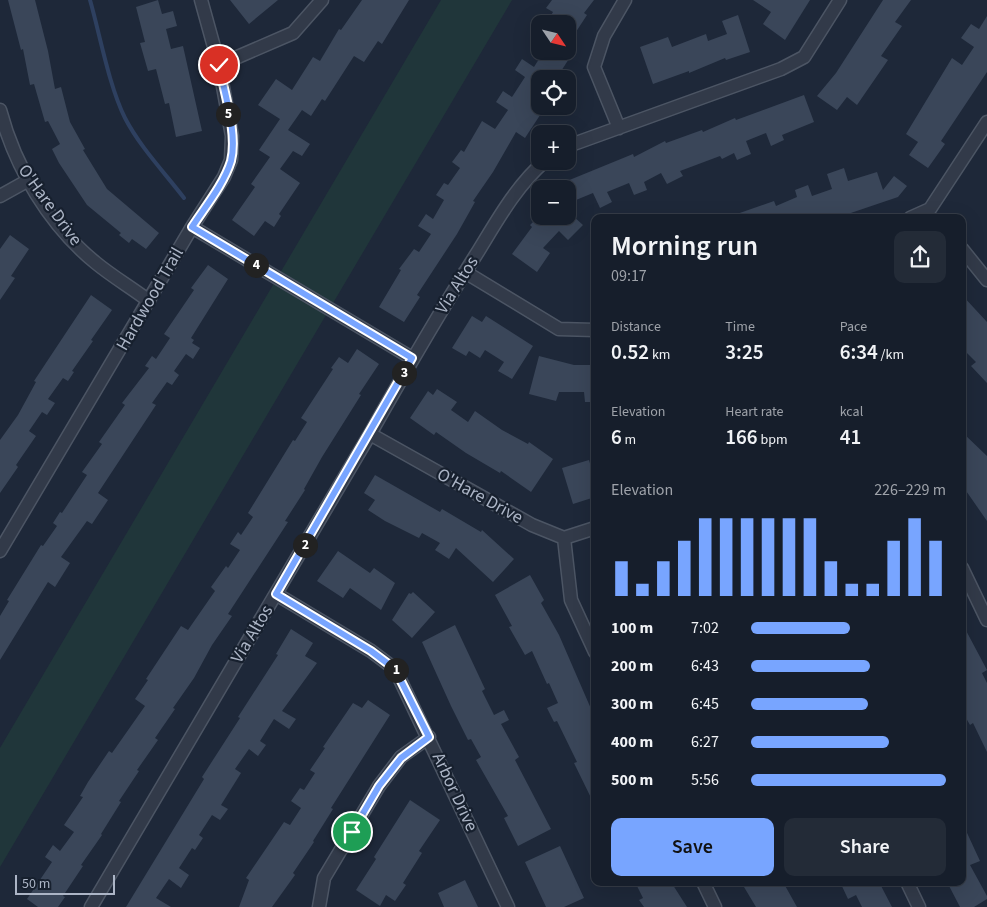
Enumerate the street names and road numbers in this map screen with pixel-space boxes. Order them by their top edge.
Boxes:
street label: O'Hare Drive [12,159,88,251]
street label: Hardwood Trail [110,243,190,355]
street label: Via Altos [429,251,485,319]
street label: O'Hare Drive [432,462,528,530]
street label: Via Altos [225,600,279,668]
street label: Arbor Drive [426,748,484,836]

